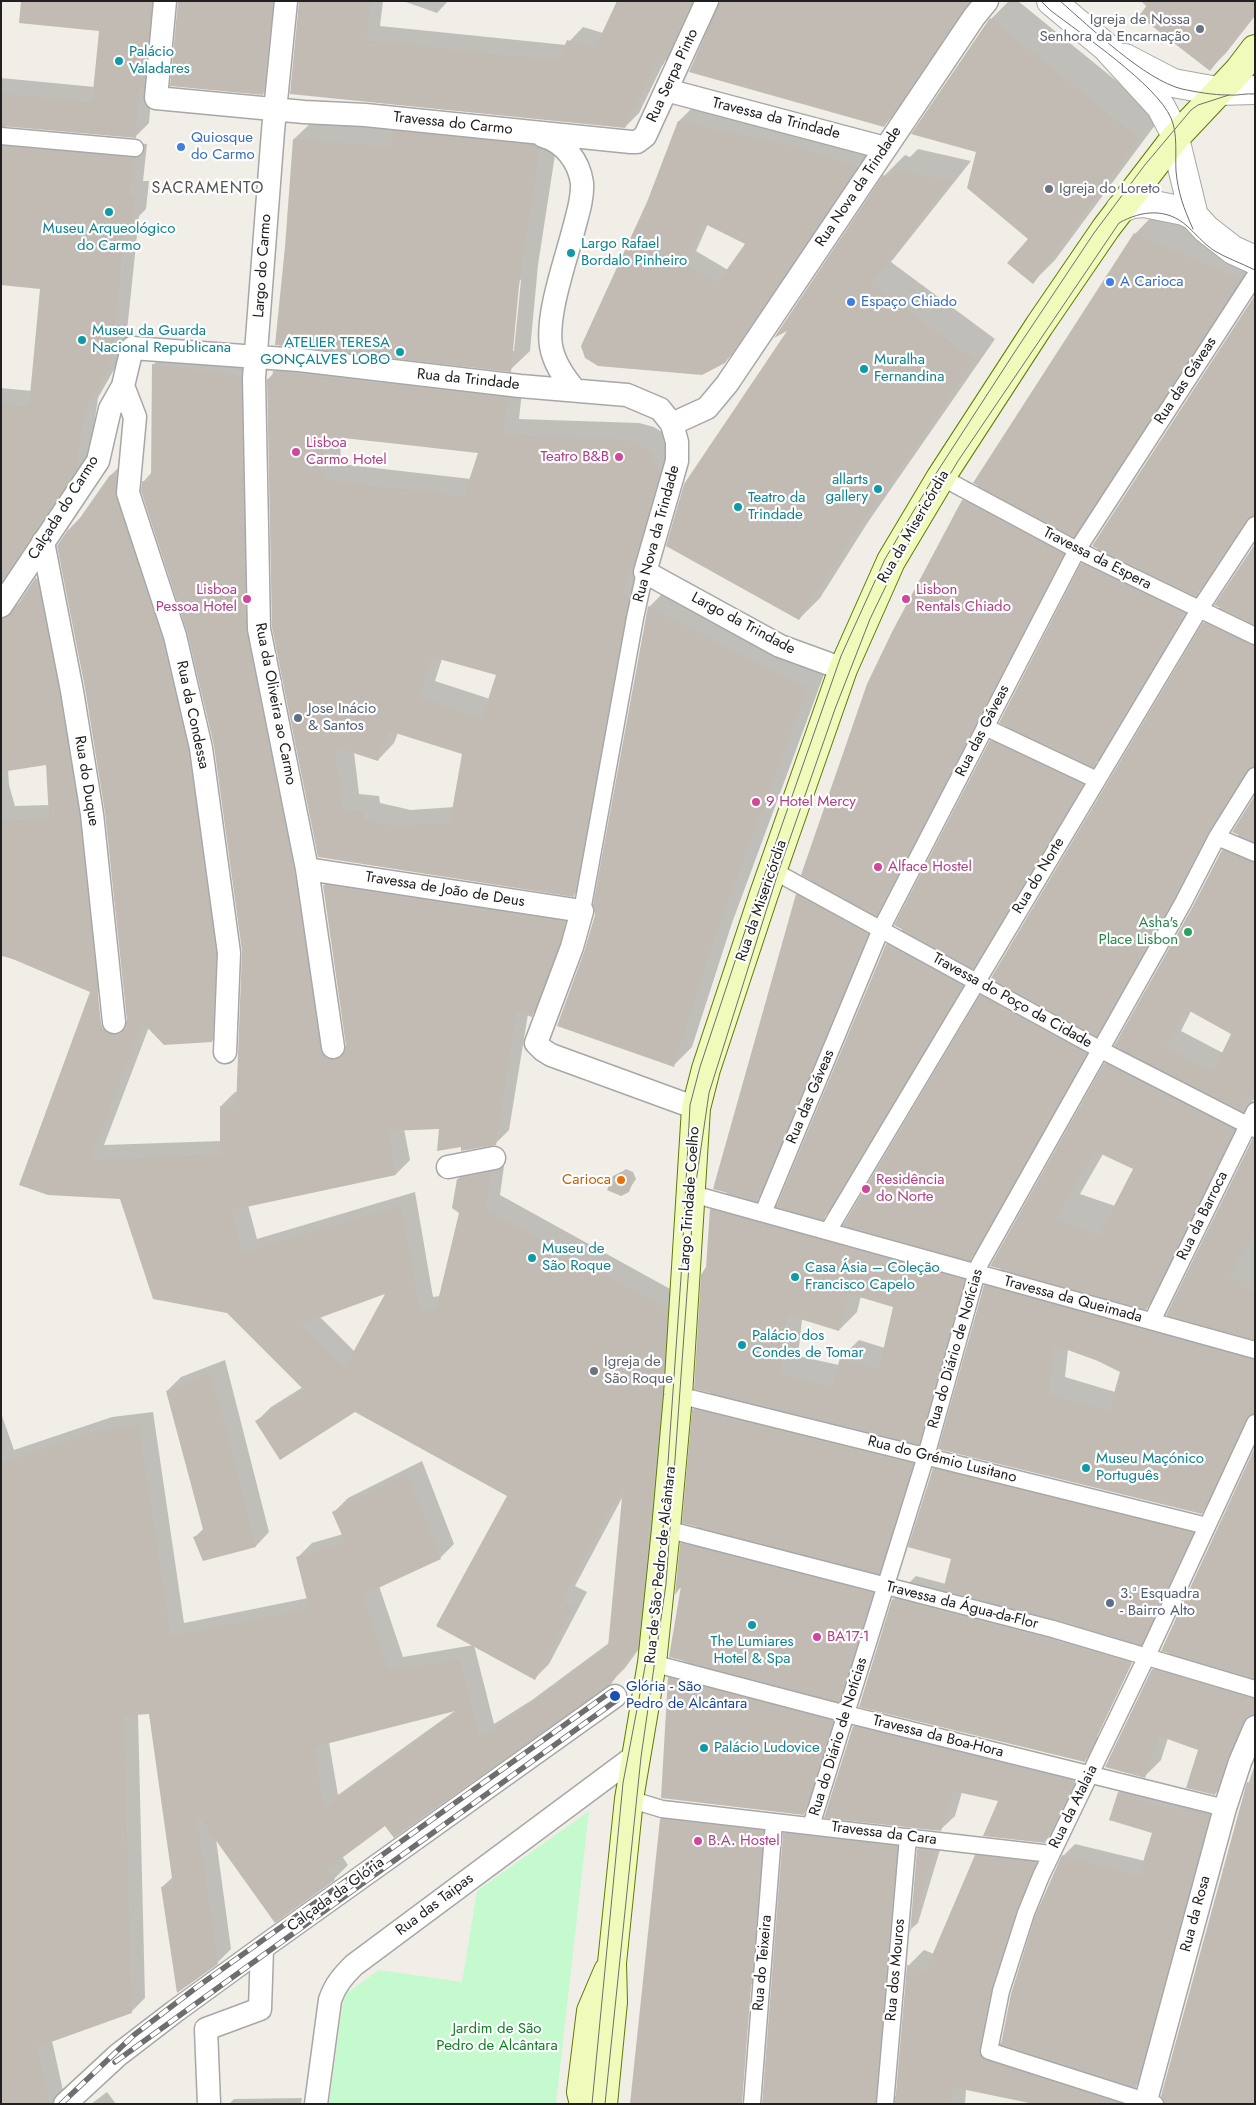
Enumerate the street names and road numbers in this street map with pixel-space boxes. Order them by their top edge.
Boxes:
street label: Rua Serpa Pinto [643,26,703,126]
street label: Travessa da Trindade [710,94,842,144]
street label: Travessa do Carmo [393,109,513,139]
street label: Rua Nova da Trindade [812,124,906,250]
street label: Largo do Carmo [250,214,276,318]
street label: Rua das Gáveas [1151,334,1221,428]
street label: Rua da Trindade [416,366,520,394]
street label: Calçada do Carmo [25,453,103,563]
street label: Rua Nova da Trindade [630,464,684,604]
street label: Rua da Misericórdia [874,467,954,587]
street label: Travessa da Espera [1040,524,1154,594]
street label: Largo da Trindade [688,589,798,659]
street label: Rua da Oliveira ao Carmo [250,621,300,787]
street label: Rua da Condessa [172,659,212,771]
street label: Rua das Gáveas [952,682,1014,780]
street label: Rua do Duque [70,734,102,828]
street label: Rua do Norte [1009,835,1069,917]
street label: Rua da Misericórdia [733,838,791,964]
street label: Travessa de João de Deus [364,869,526,911]
street label: Travessa do Poço da Cidade [929,950,1095,1052]
street label: Rua das Gáveas [783,1047,839,1147]
street label: Largo Trindade Coelho [676,1126,704,1272]
street label: Rua da Barroca [1174,1169,1232,1263]
street label: Rua do Diário de Notícias [925,1267,987,1431]
street label: Travessa da Queimada [1002,1273,1144,1327]
street label: Rua do Grémio Lusitano [866,1433,1018,1487]
street label: Rua de São Pedro de Alcântara [642,1465,680,1665]
street label: Travessa da Água-da-Flor [884,1578,1040,1634]
street label: Rua do Diário de Notícias [806,1656,872,1818]
street label: Travessa da Boa-Hora [871,1712,1005,1762]
street label: Rua da Atalaia [1046,1762,1102,1852]
street label: Travessa da Cara [830,1819,938,1849]
street label: Calçada da Glória [284,1854,388,1936]
street label: Rua das Taipas [393,1870,477,1940]
street label: Rua da Rosa [1177,1874,1215,1954]
street label: Rua do Teixeira [750,1914,776,2012]
street label: Rua dos Mouros [883,1918,909,2022]

